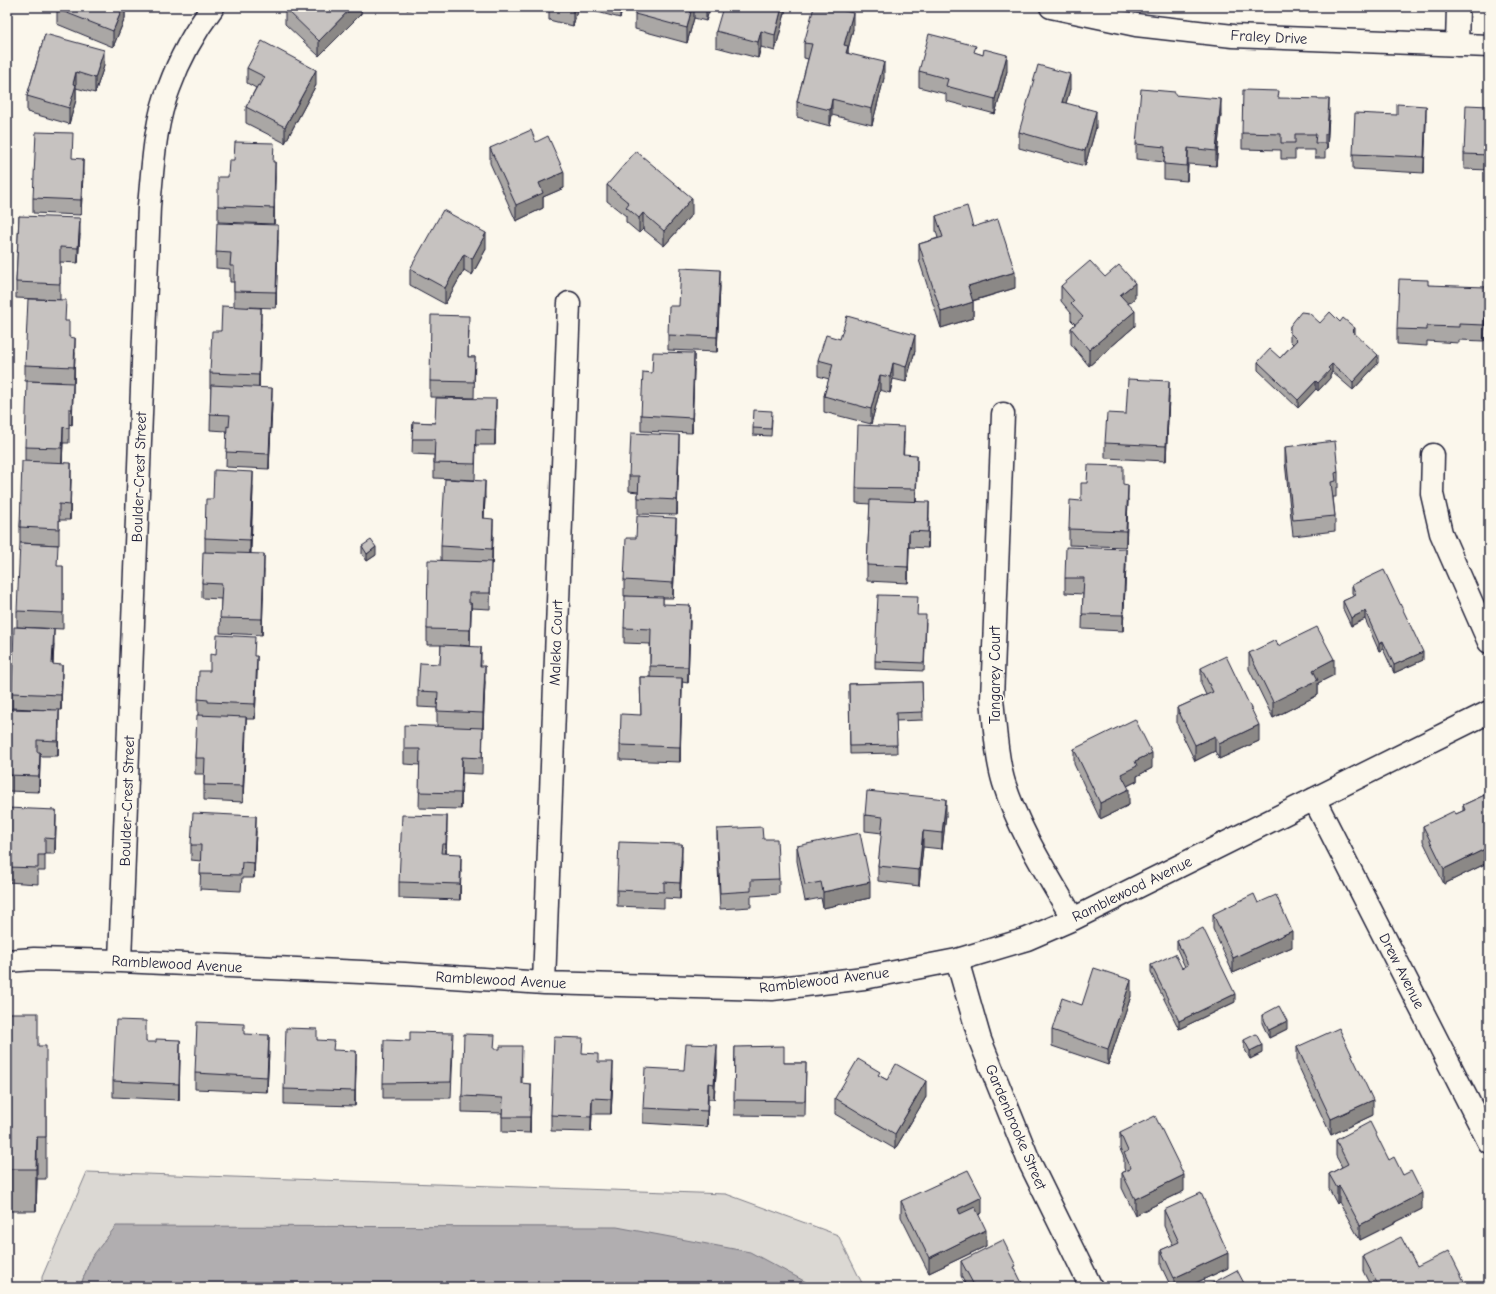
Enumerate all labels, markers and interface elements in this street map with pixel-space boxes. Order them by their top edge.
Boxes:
street label: Fraley Drive [1230,26,1308,48]
street label: Boulder-Crest Street [128,411,150,543]
street label: Maleka Court [546,599,567,686]
street label: Tangarey Court [986,625,1004,724]
street label: Boulder-Crest Street [116,735,138,867]
street label: Ramblewood Avenue [1069,852,1195,926]
street label: Drew Avenue [1375,930,1429,1012]
street label: Ramblewood Avenue [111,952,243,976]
street label: Ramblewood Avenue [758,963,891,997]
street label: Ramblewood Avenue [435,968,567,992]
street label: Gardenbrooke Street [981,1062,1051,1193]

